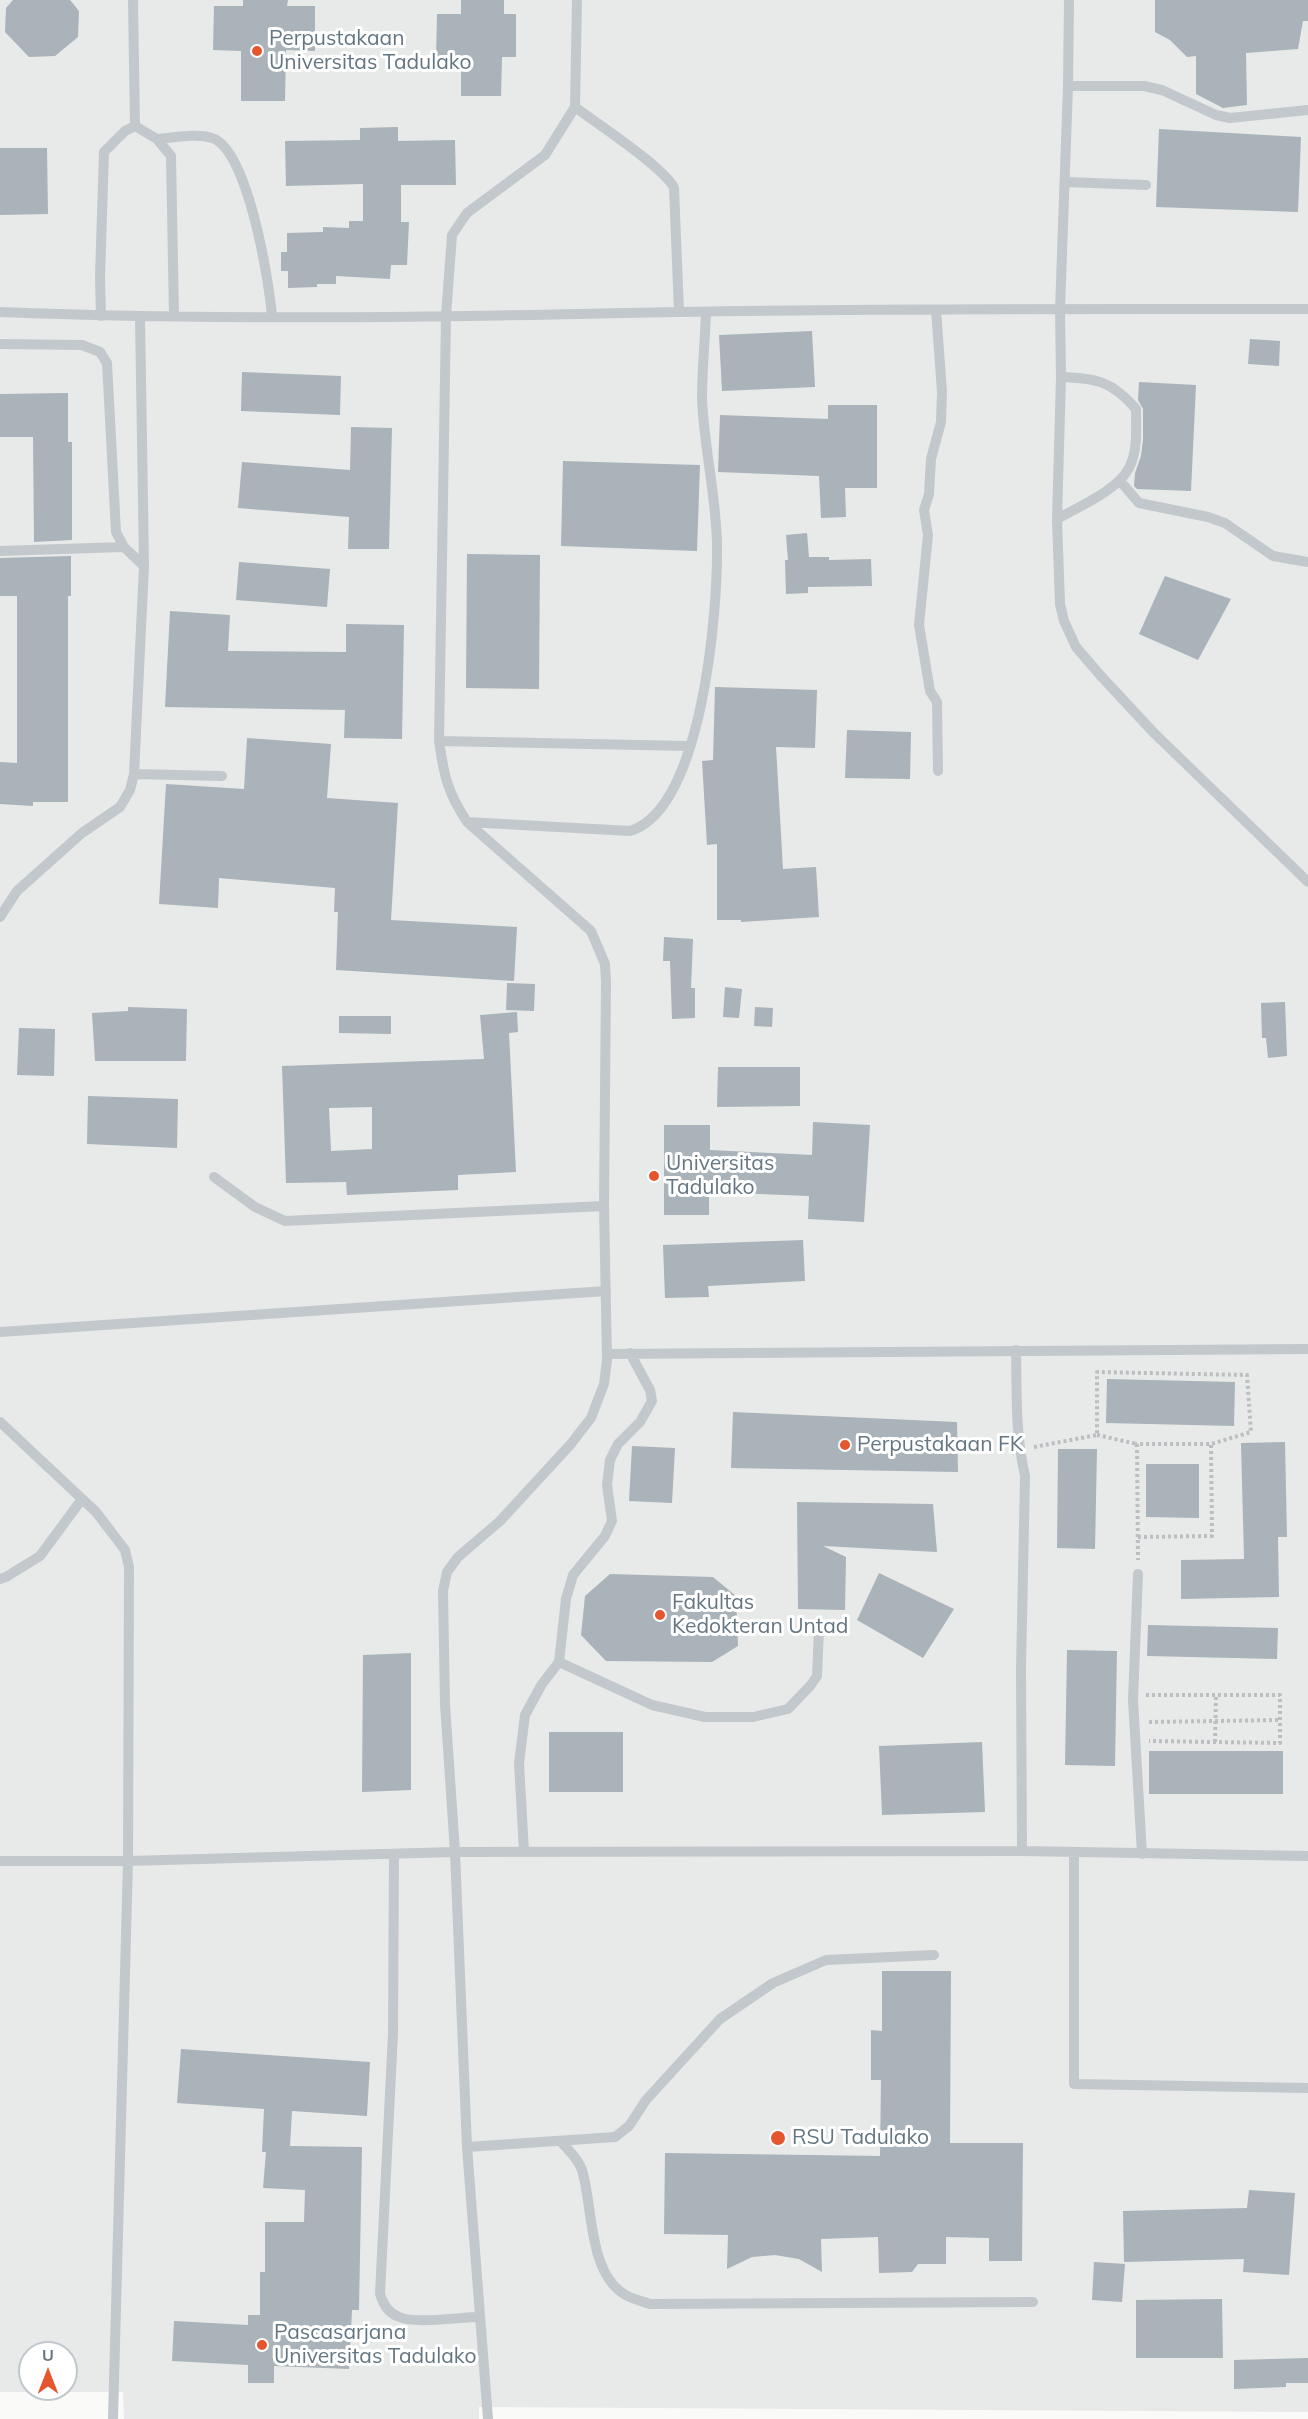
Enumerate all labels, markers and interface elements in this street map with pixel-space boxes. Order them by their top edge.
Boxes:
place label: Perpustakaan Universitas Tadulako [269,26,471,76]
marker: Perpustakaan Universitas Tadulako [250,44,264,58]
place label: Universitas Tadulako [666,1151,774,1201]
marker: Universitas Tadulako [647,1169,661,1183]
place label: Perpustakaan FK [857,1432,1023,1458]
marker: Perpustakaan FK [838,1438,852,1452]
place label: Fakultas Kedokteran Untad [672,1590,848,1640]
marker: Fakultas Kedokteran Untad [653,1608,667,1622]
place label: RSU Tadulako [792,2125,929,2151]
marker: RSU Tadulako [769,2129,787,2147]
place label: Pascasarjana Universitas Tadulako [274,2320,476,2370]
marker: Pascasarjana Universitas Tadulako [255,2338,269,2352]
north arrow [18,2341,78,2401]
text: U [42,2345,54,2365]

